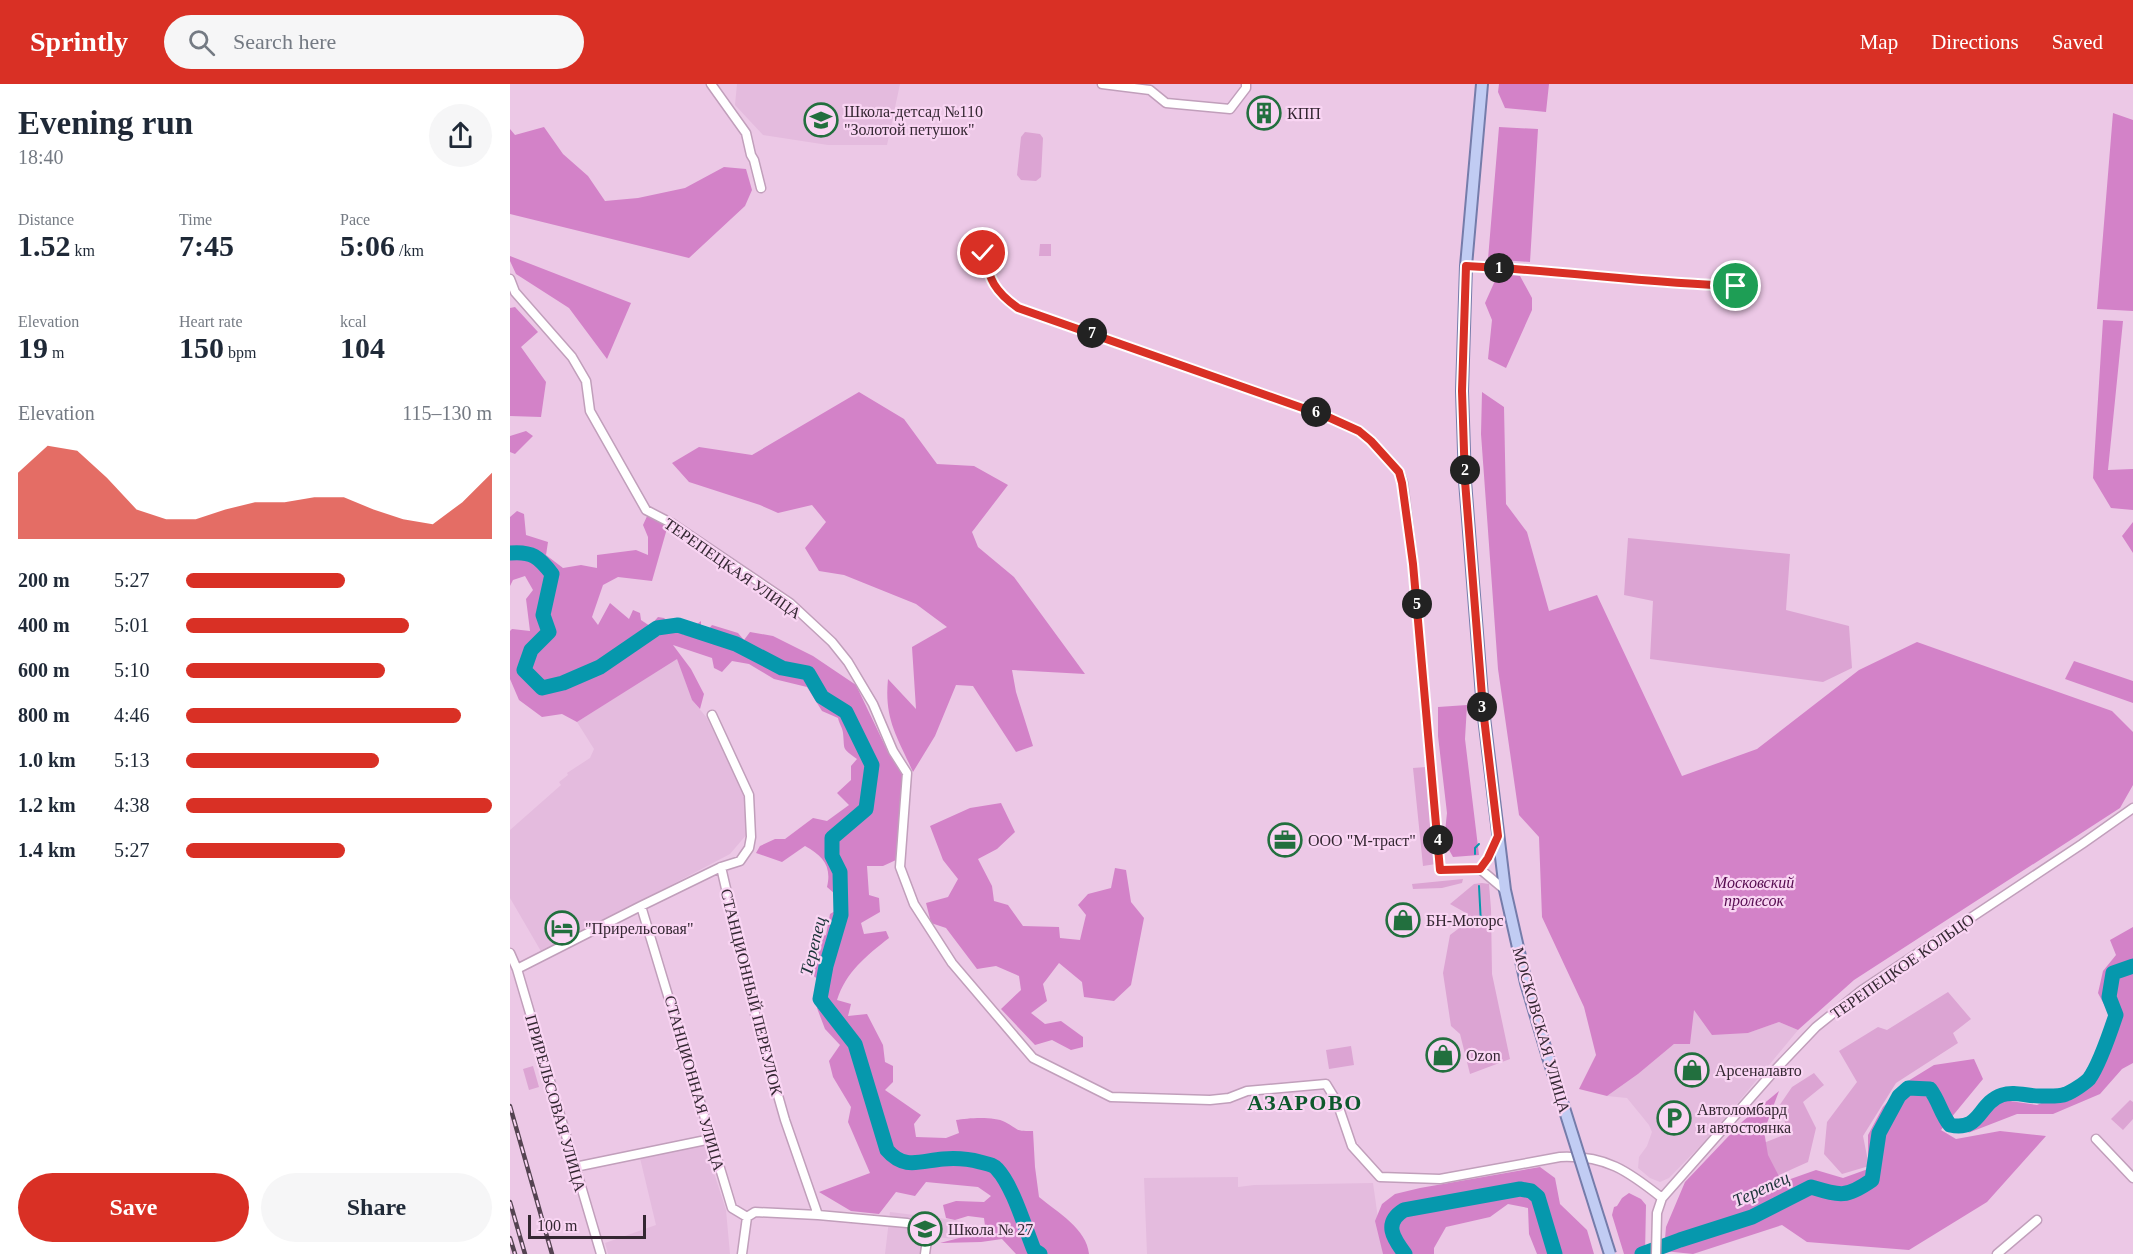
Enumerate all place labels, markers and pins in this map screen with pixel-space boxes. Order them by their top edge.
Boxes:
building icon: КПП [1246,95,1282,131]
school or university icon: Школа-детсад №110 "Золотой петушок" [803,102,839,138]
place label: Школа-детсад №110 "Золотой петушок" [844,103,983,139]
place label: КПП [1287,105,1321,122]
pin [957,227,1008,278]
pin: 1 [1484,253,1514,283]
pin [1710,260,1761,311]
pin: 7 [1077,318,1107,348]
pin: 6 [1301,397,1331,427]
pin: 2 [1450,455,1480,485]
pin: 5 [1402,589,1432,619]
pin: 3 [1467,692,1497,722]
office icon: ООО "М-траст" [1267,822,1303,858]
pin: 4 [1423,825,1453,855]
place label: ООО "М-траст" [1308,832,1416,850]
shop icon: БН-Моторс [1385,902,1421,938]
hotel icon: "Прирельсовая" [544,910,580,946]
place label: БН-Моторс [1426,912,1504,930]
place label: "Прирельсовая" [585,920,693,938]
shop icon: Ozon [1425,1037,1461,1073]
place label: Ozon [1466,1047,1501,1064]
shop icon: Арсеналавто [1674,1052,1710,1088]
place label: Арсеналавто [1715,1062,1802,1080]
parking icon: Автоломбард и автостоянка [1656,1100,1692,1136]
place label: Автоломбард и автостоянка [1697,1101,1791,1136]
school or university icon: Школа № 27 [907,1211,943,1247]
place label: Школа № 27 [948,1221,1033,1238]

